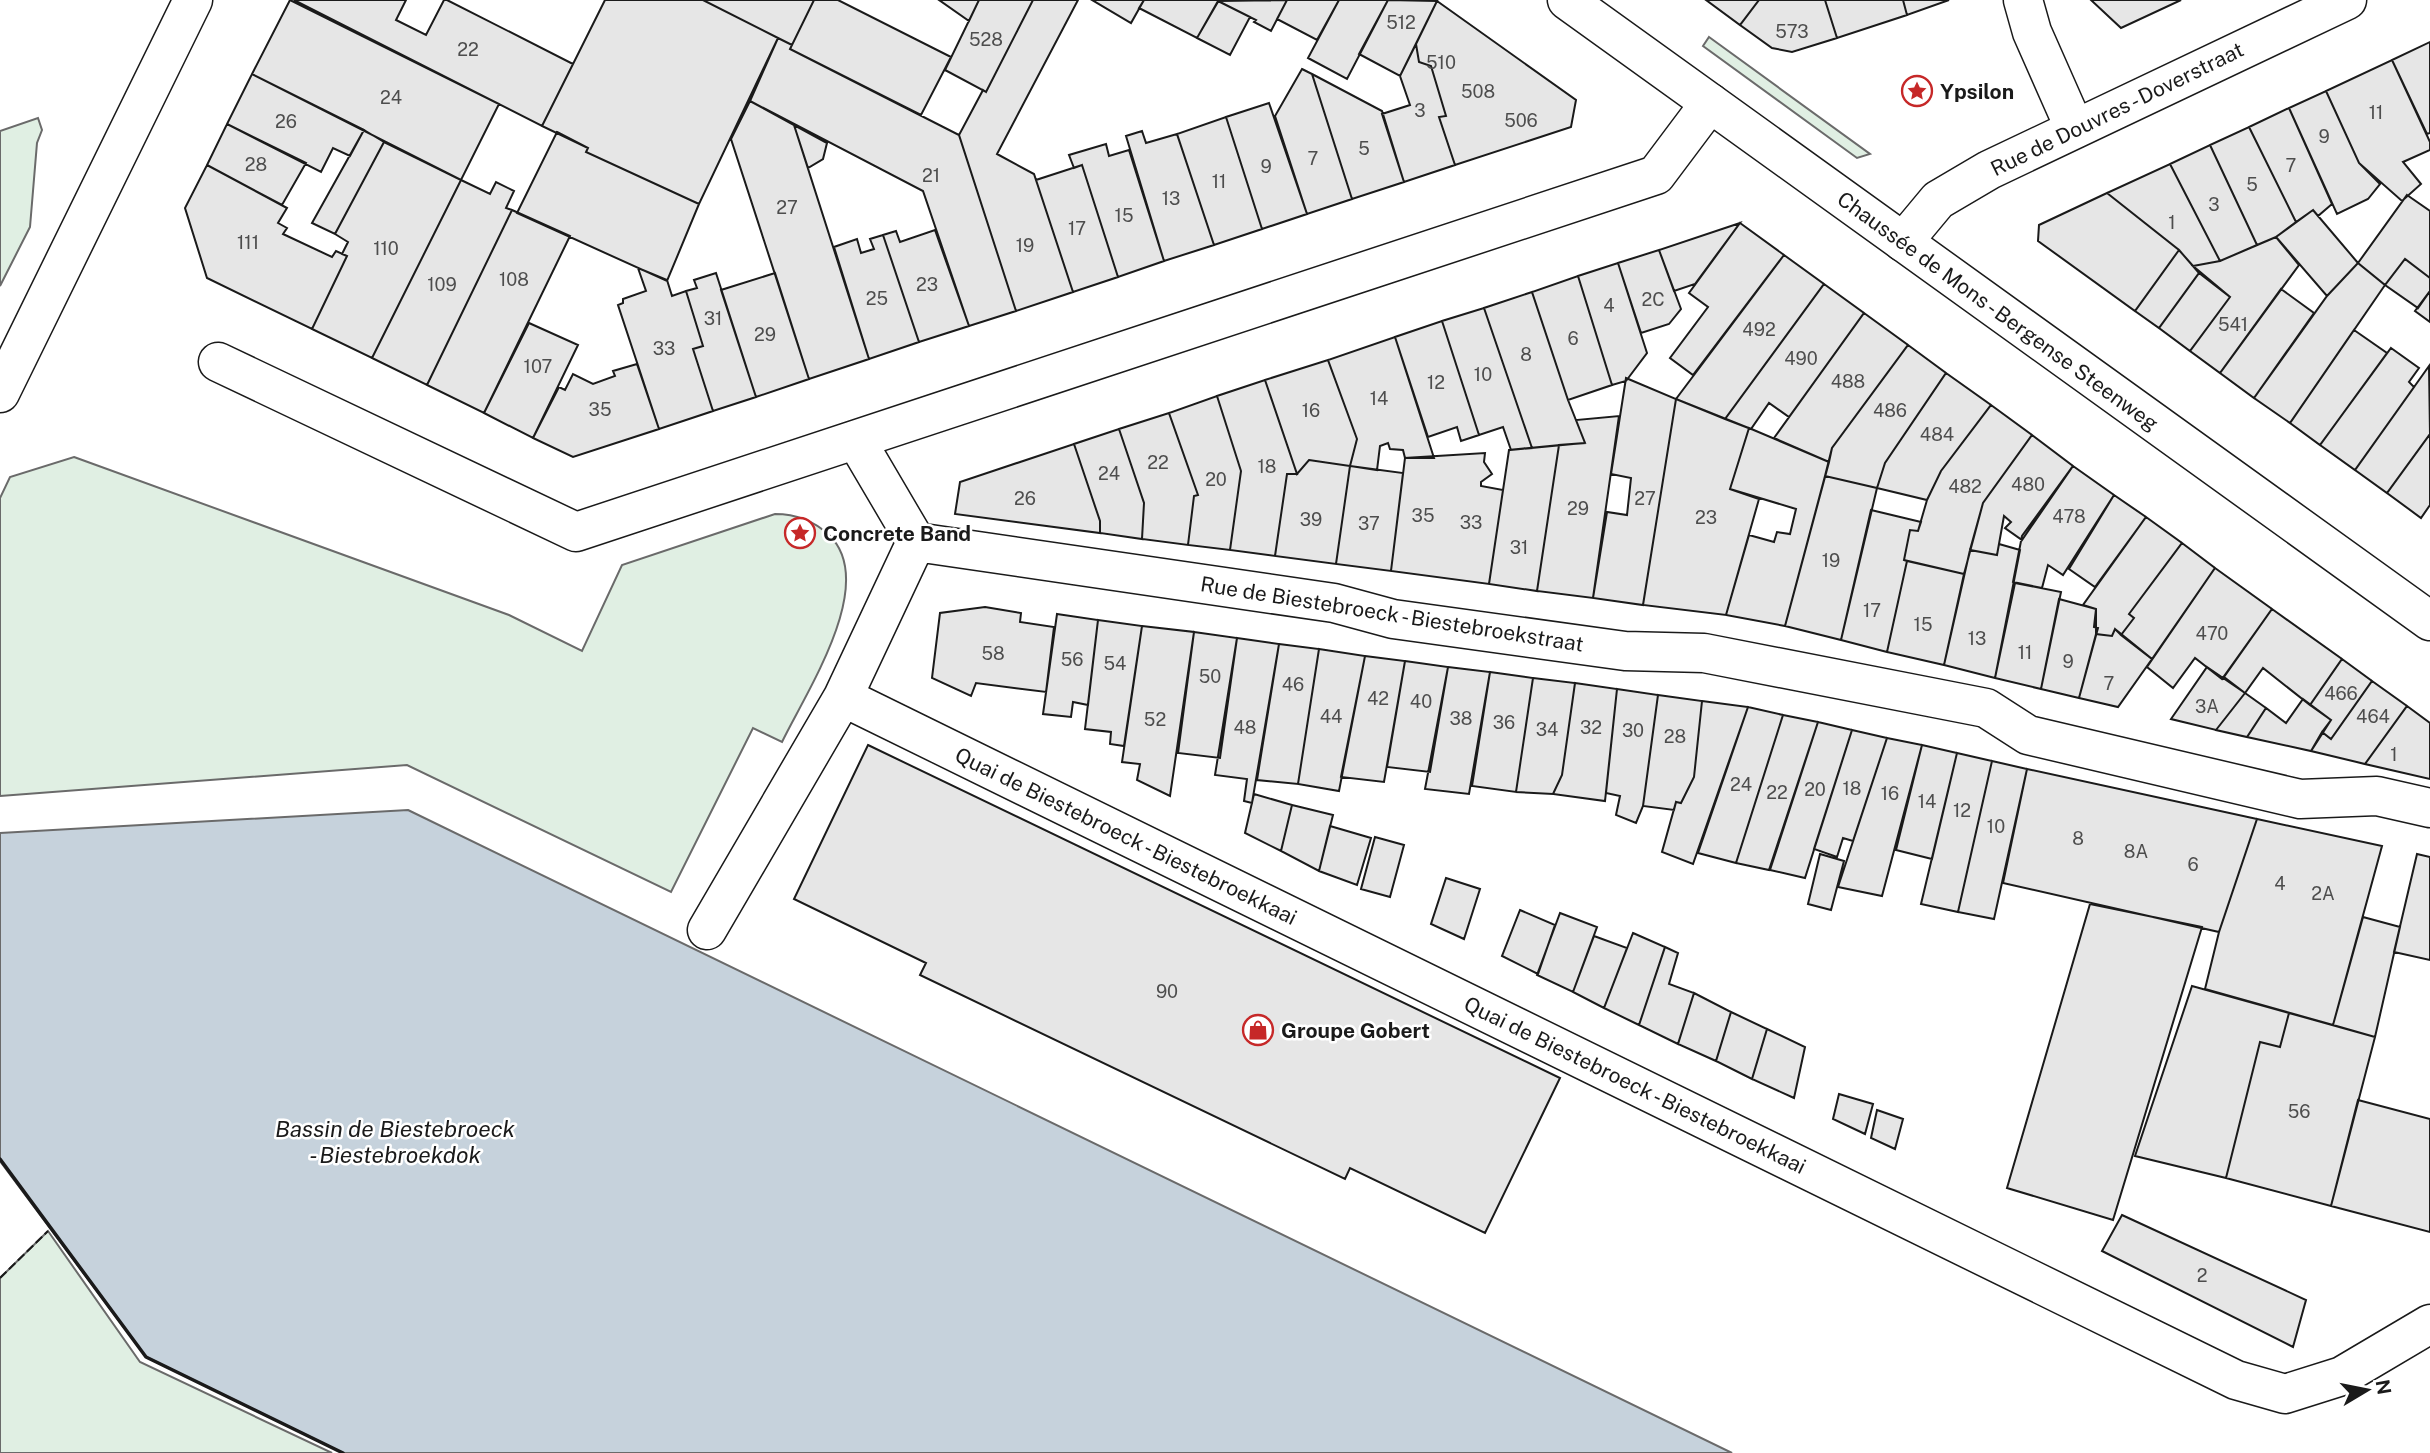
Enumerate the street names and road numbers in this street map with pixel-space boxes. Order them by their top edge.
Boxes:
street label: Rue de Douvres - Doverstraat [1987,37,2247,181]
street label: Chaussée de Mons - Bergense Steenweg [1833,186,2163,436]
street label: Rue de Biestebroeck - Biestebroekstraat [1199,571,1585,657]
street label: Quai de Biestebroeck - Biestebroekkaai [951,742,1301,930]
street label: Quai de Biestebroeck - Biestebroekkaai [1460,991,1810,1179]

